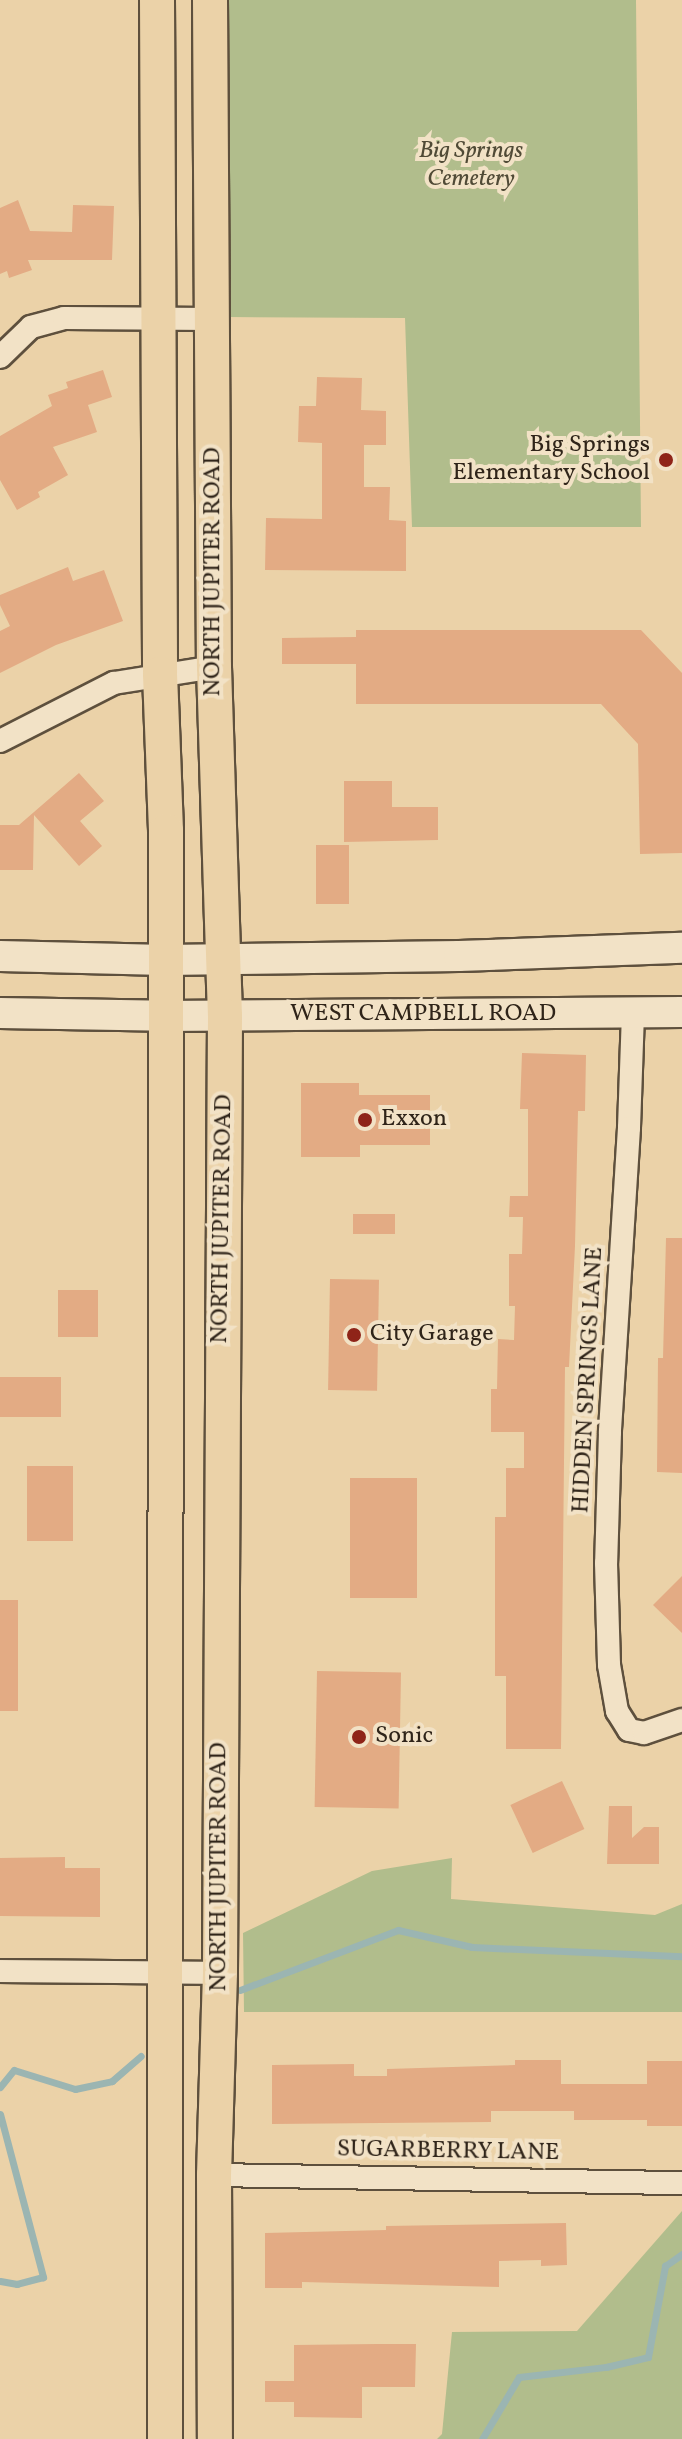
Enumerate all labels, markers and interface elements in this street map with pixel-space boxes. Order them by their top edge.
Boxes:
park label: Big Springs Cemetery [419,138,523,194]
place label: Big Springs Elementary School [452,432,650,488]
street label: NORTH JUPITER ROAD [200,447,228,697]
marker: Big Springs Elementary School [657,451,675,469]
street label: WEST CAMPBELL ROAD [290,1001,556,1029]
street label: NORTH JUPITER ROAD [206,1094,240,1344]
place label: Exxon [381,1106,447,1134]
marker: Exxon [356,1111,374,1129]
street label: HIDDEN SPRINGS LANE [568,1246,610,1514]
place label: City Garage [370,1321,494,1349]
marker: City Garage [345,1326,363,1344]
place label: Sonic [375,1723,433,1751]
marker: Sonic [350,1728,368,1746]
street label: NORTH JUPITER ROAD [206,1742,234,1992]
street label: SUGARBERRY LANE [336,2136,560,2168]

